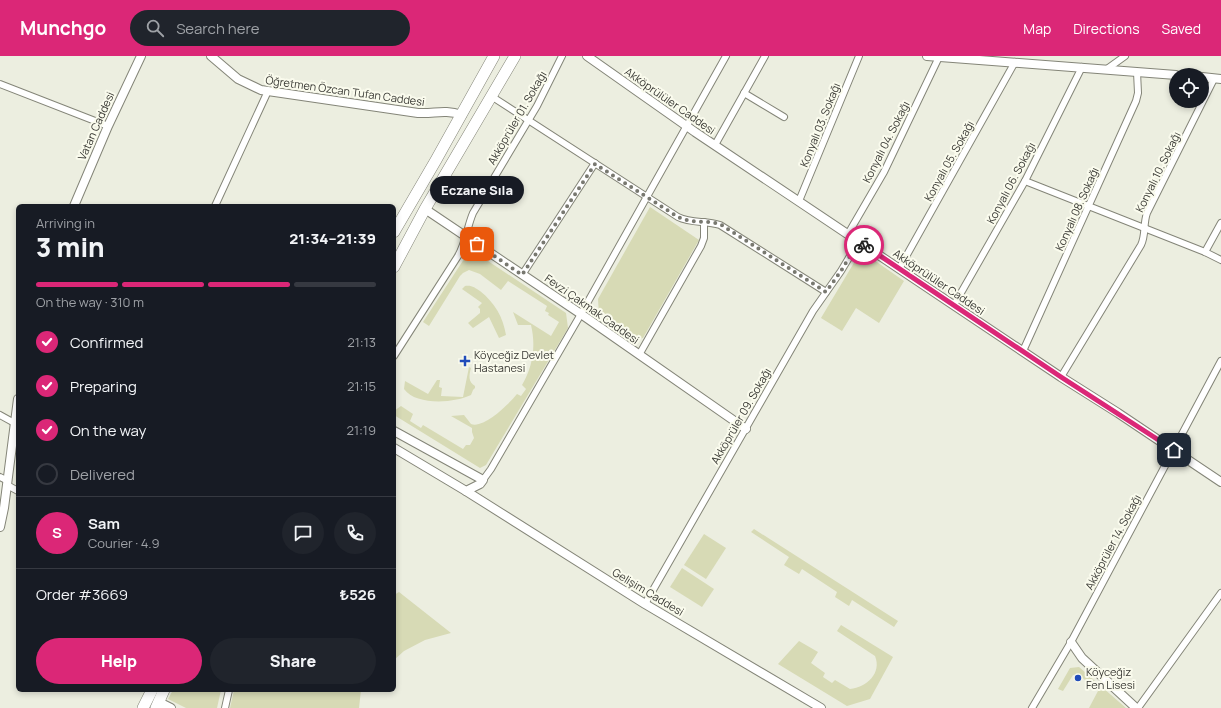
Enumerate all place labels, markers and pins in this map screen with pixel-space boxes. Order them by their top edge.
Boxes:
callout: Eczane Sıla [430,176,524,204]
pin [460,227,494,261]
place label: Köyceğiz Devlet Hastanesi [474,347,554,375]
marker: Köyceğiz Devlet Hastanesi [459,355,471,367]
pin [1157,433,1191,467]
place label: Köyceğiz Fen Lisesi [1086,664,1135,692]
marker: Köyceğiz Fen Lisesi [1073,673,1083,683]

